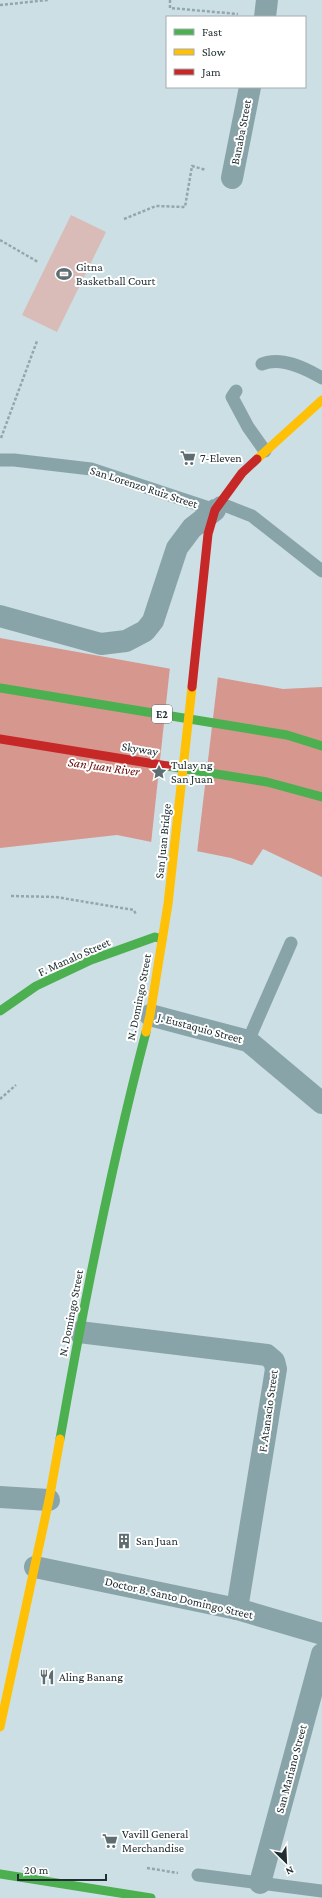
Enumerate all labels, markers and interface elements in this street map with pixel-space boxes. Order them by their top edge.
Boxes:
legend [166,16,306,88]
text: Fast [202,25,223,39]
text: Slow [202,45,226,59]
text: Jam [201,65,221,79]
street label: Banaba Street [228,97,254,166]
place label: Gitna Basketball Court [76,260,157,288]
sports icon: Gitna Basketball Court [55,265,73,283]
supermarket icon: 7-Eleven [179,449,197,467]
place label: 7-Eleven [200,451,242,465]
street label: San Lorenzo Ruiz Street [88,463,201,511]
road number: E2 [152,705,172,723]
street label: Skyway [121,739,160,759]
water label: San Juan River [67,754,141,779]
place label: Tulay ng San Juan [171,758,213,786]
place icon: Tulay ng San Juan [150,763,168,781]
street label: San Juan Bridge [152,803,174,879]
street label: F. Manalo Street [36,934,113,979]
street label: N. Domingo Street [124,951,154,1042]
street label: J. Eustaquio Street [155,1010,245,1046]
street label: N. Domingo Street [56,1267,86,1358]
street label: F. Atanacio Street [255,1368,281,1453]
building icon: San Juan [115,1532,133,1550]
place label: San Juan [136,1534,178,1548]
street label: Doctor B. Santo Domingo Street [104,1574,255,1622]
restaurant icon: Aling Banang [38,1668,56,1686]
place label: Aling Banang [59,1670,123,1684]
street label: San Mariano Street [272,1722,310,1815]
place label: Vavill General Merchandise [122,1827,188,1855]
supermarket icon: Vavill General Merchandise [101,1832,119,1850]
north arrow [266,1842,306,1882]
scale bar [18,1856,106,1882]
text: 20 m [24,1863,49,1877]
text: N [284,1864,296,1878]

